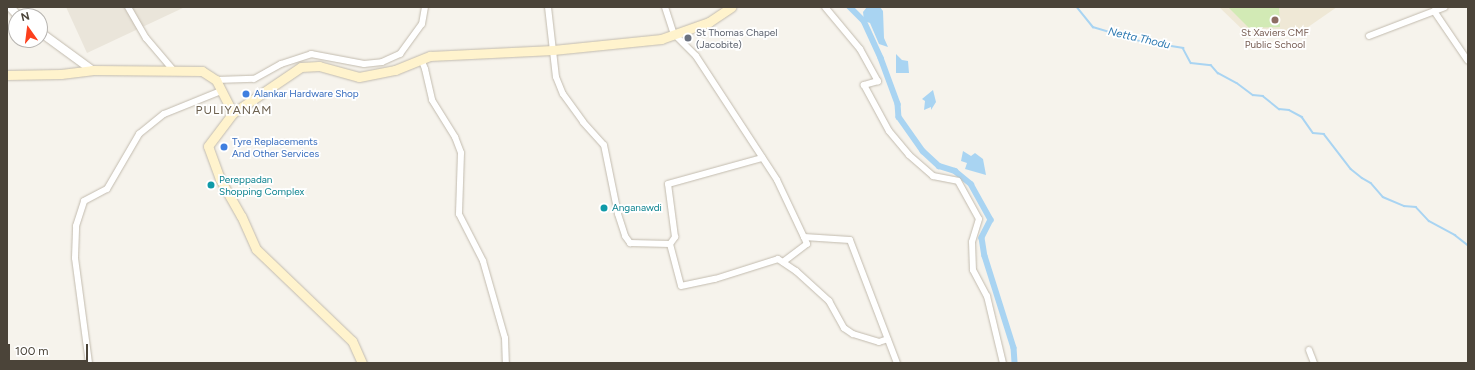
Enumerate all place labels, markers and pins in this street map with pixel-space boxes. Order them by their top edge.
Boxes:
marker: St Xaviers CMF Public School [1270,15,1280,25]
place label: St Thomas Chapel (Jacobite) [696,26,777,50]
place label: St Xaviers CMF Public School [1241,26,1309,50]
marker: St Thomas Chapel (Jacobite) [683,33,693,43]
place label: Alankar Hardware Shop [254,88,359,100]
marker: Alankar Hardware Shop [241,89,251,99]
place label: Tyre Replacements And Other Services [232,135,319,158]
marker: Tyre Replacements And Other Services [219,142,229,152]
place label: Pereppadan Shopping Complex [219,173,304,196]
marker: Pereppadan Shopping Complex [206,180,216,190]
place label: Anganawdi [612,202,662,214]
marker: Anganawdi [599,203,609,213]

